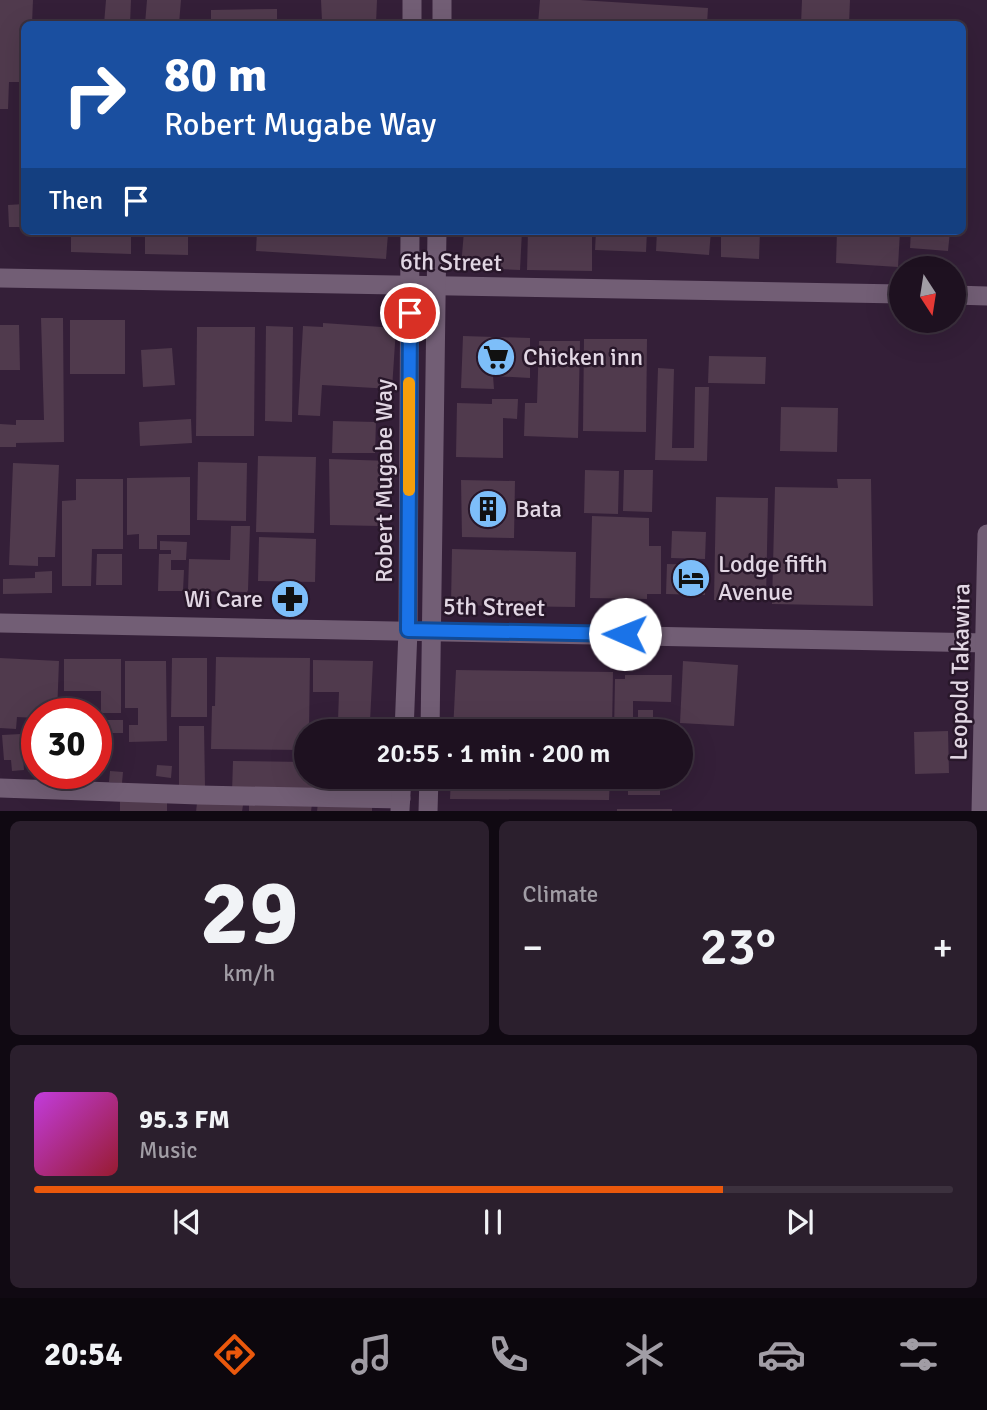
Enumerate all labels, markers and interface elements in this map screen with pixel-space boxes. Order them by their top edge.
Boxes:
text: 80 m [164,45,267,105]
icon: right [49,49,140,140]
text: Robert Mugabe Way [164,105,436,144]
icon: arrive [117,182,155,220]
text: Then [49,185,103,217]
street label: 6th Street [400,246,502,278]
north arrow [889,256,966,332]
map controls [889,256,966,333]
pin [380,283,440,343]
icon: arrive [391,294,429,332]
supermarket icon: Chicken inn [475,336,517,378]
place label: Chicken inn [523,342,643,372]
street label: Robert Mugabe Way [369,379,399,583]
building icon: Bata [467,488,509,530]
place label: Bata [515,494,562,524]
place label: Lodge fifth Avenue [718,549,828,607]
hotel icon: Lodge fifth Avenue [670,557,712,599]
pharmacy icon: Wi Care [269,578,311,620]
street label: Leopold Takawira [943,583,977,761]
place label: Wi Care [184,584,263,614]
street label: 5th Street [443,591,545,623]
position arrow [588,597,662,671]
speed limit sign: 30 [21,698,112,789]
text: 20:55 · 1 min · 200 m [377,738,610,770]
text: 29 [200,857,298,970]
text: Climate [523,880,598,909]
text: 23° [700,915,776,979]
text: − [523,924,543,971]
text: + [932,924,953,971]
text: km/h [223,959,275,988]
text: 95.3 FM [139,1104,230,1136]
text: Music [139,1136,197,1165]
icon: previous [168,1203,206,1241]
icon: pause [474,1203,512,1241]
icon: next [781,1203,819,1241]
icon: directions [210,1330,259,1379]
icon: music [347,1330,396,1379]
icon: phone [484,1330,533,1379]
icon: climate [620,1330,669,1379]
icon: car [757,1330,806,1379]
icon: filters [894,1330,943,1379]
text: 20:54 [44,1335,122,1374]

